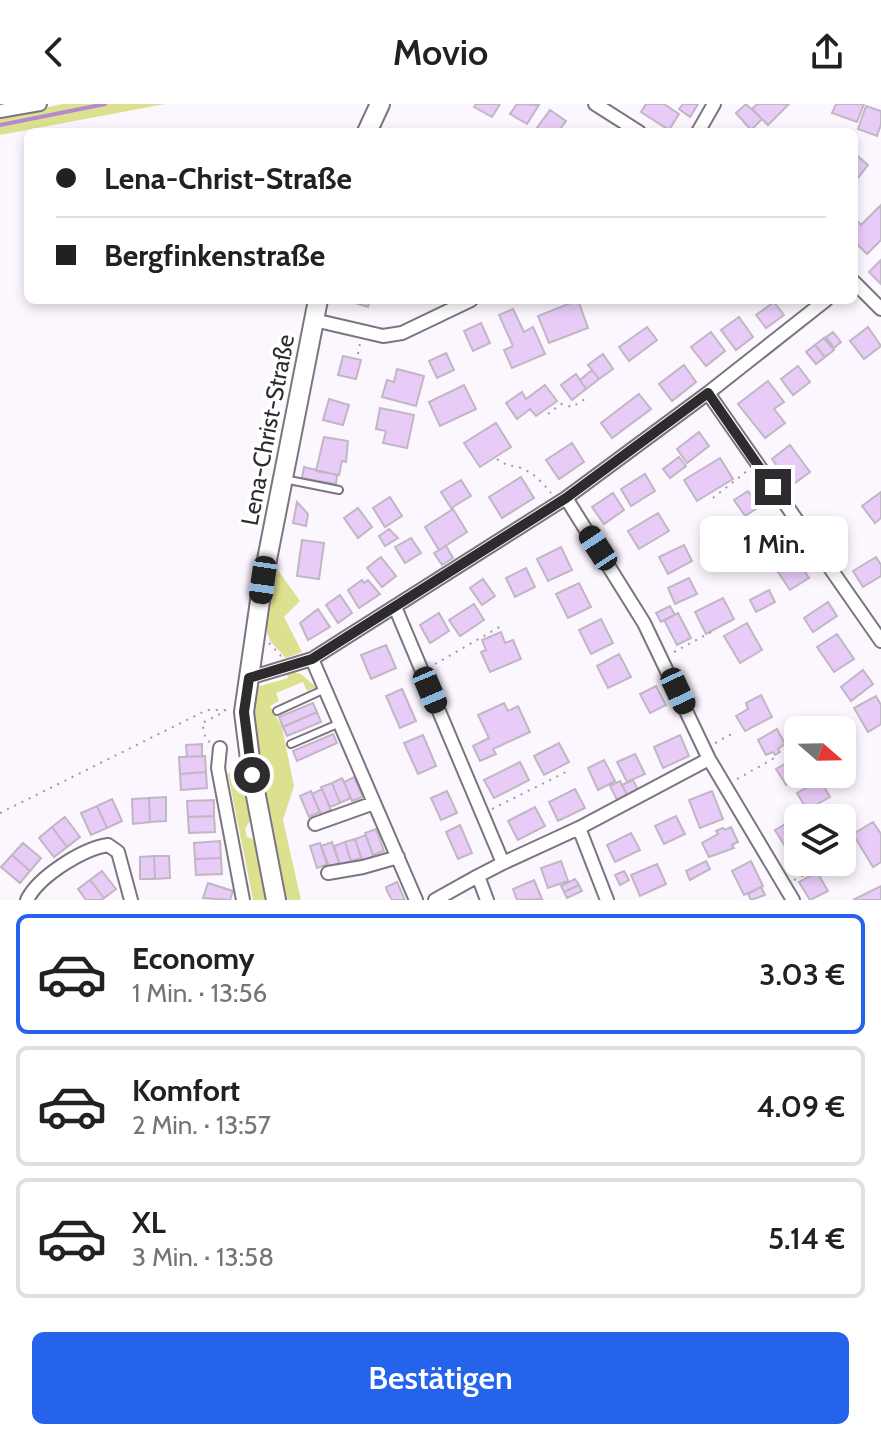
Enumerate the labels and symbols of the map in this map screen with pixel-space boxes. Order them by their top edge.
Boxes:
street label: Lena-Christ-Straße [235,332,300,528]
route end [755,469,791,505]
callout: 1 Min. [699,515,847,571]
car [575,521,621,575]
car [248,555,278,605]
car [410,663,450,717]
car [657,664,699,718]
north arrow [784,716,856,788]
route start [234,757,270,793]

